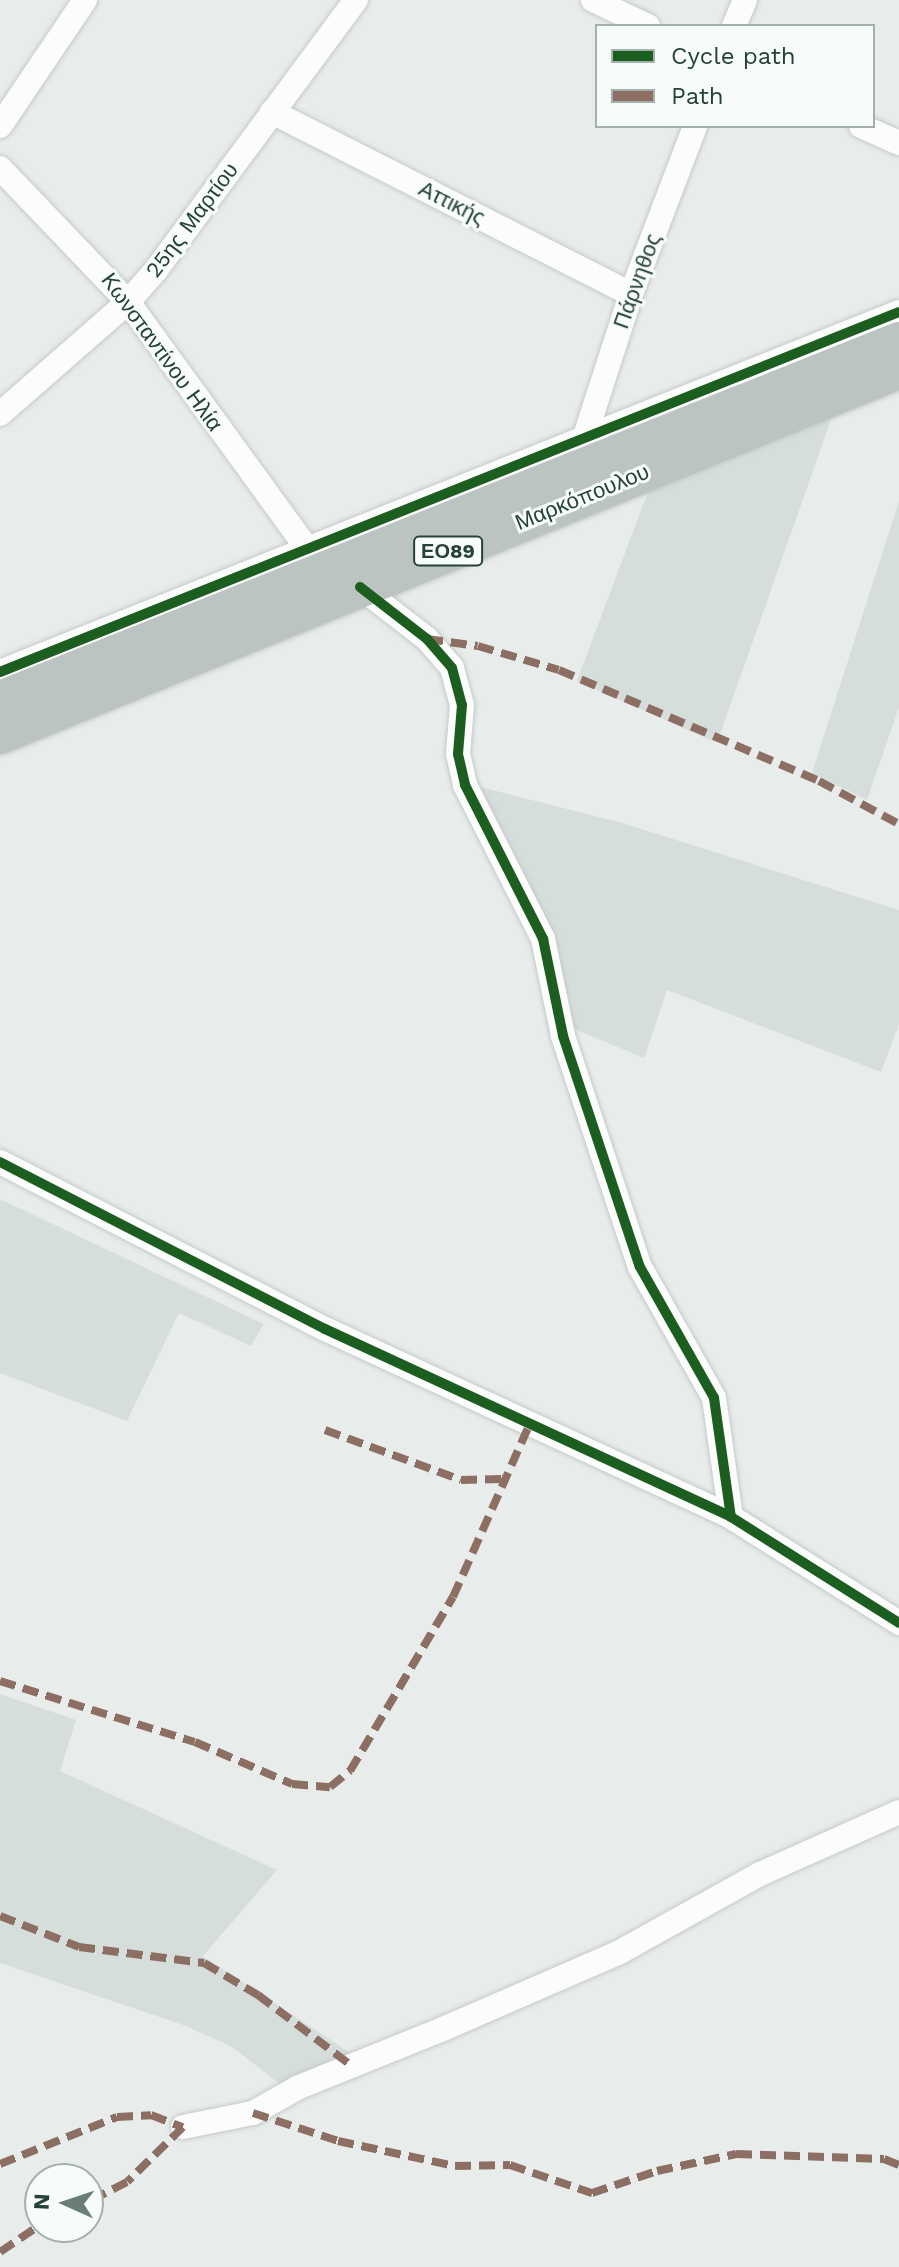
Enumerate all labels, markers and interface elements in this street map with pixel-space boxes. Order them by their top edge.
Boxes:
legend [595,24,875,128]
text: Cycle path [671,42,796,70]
text: Path [671,82,724,110]
street label: 25ης Μαρτίου [140,157,244,283]
street label: Αττικής [414,175,490,231]
street label: Πάρνηθος [608,230,666,332]
street label: Κωνσταντίνου Ηλία [96,268,228,436]
street label: Μαρκόπουλου [511,458,653,536]
road number: ΕΟ89 [412,535,484,567]
north arrow [24,2163,104,2243]
text: N [29,2193,54,2211]

